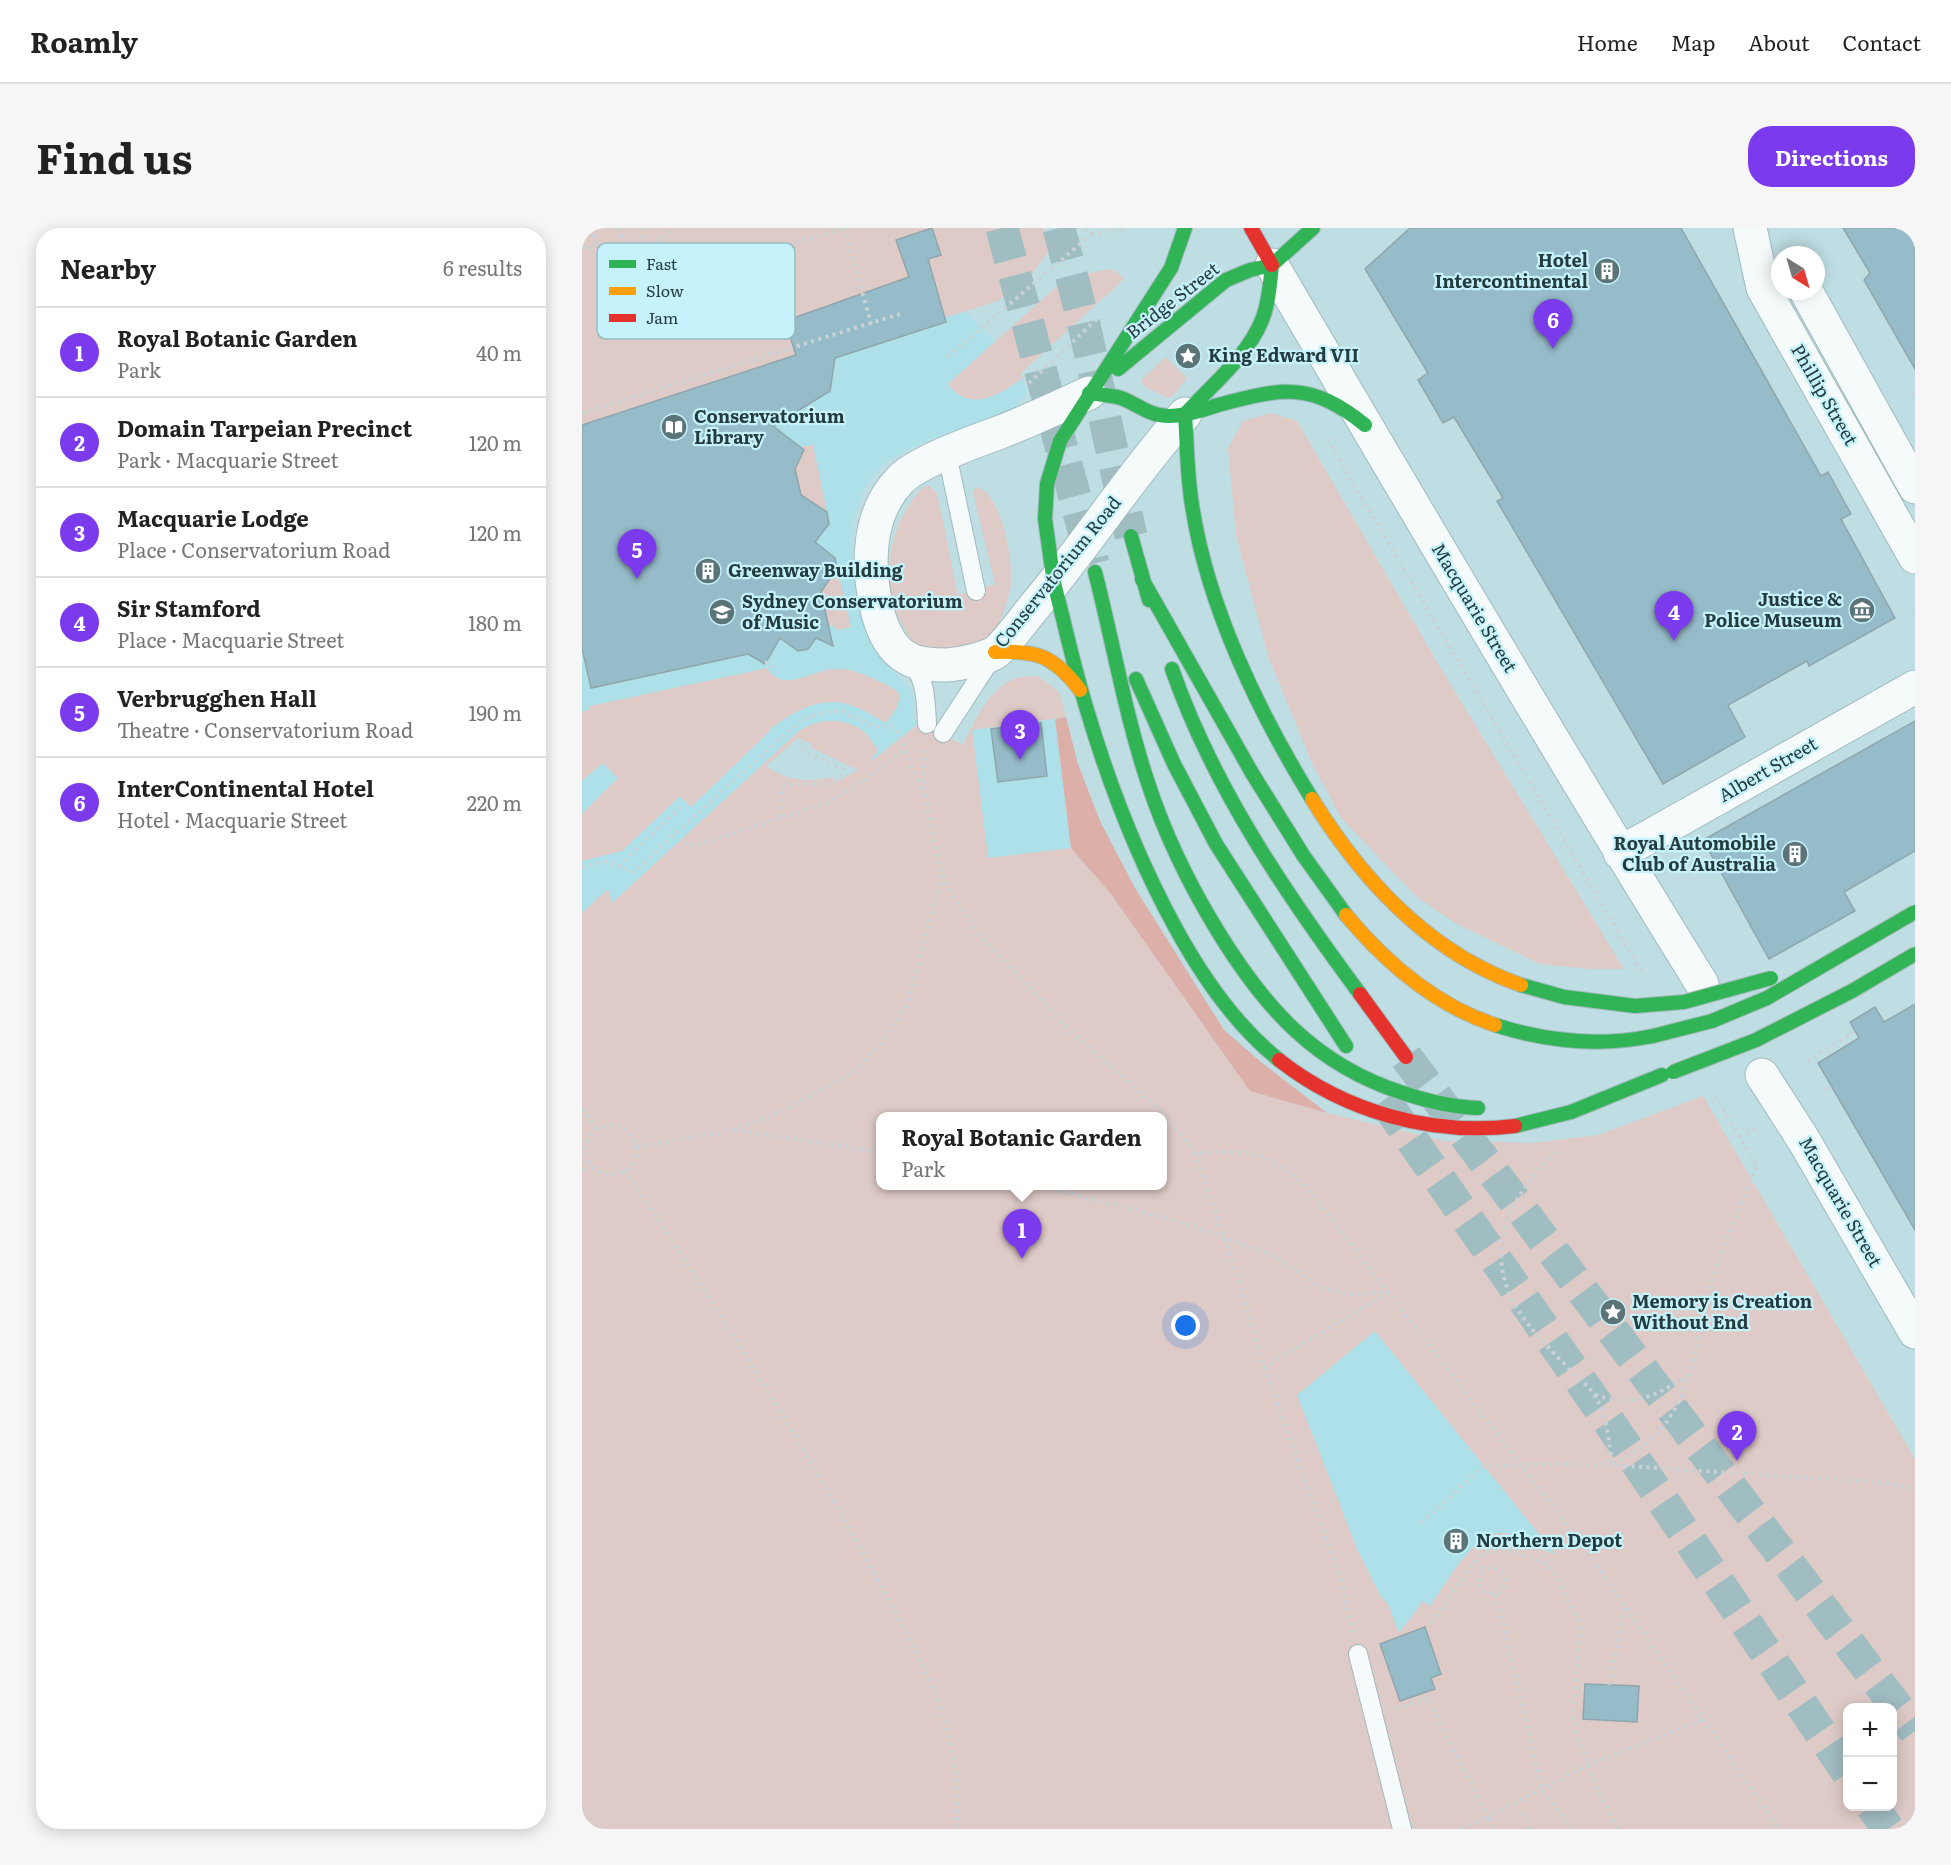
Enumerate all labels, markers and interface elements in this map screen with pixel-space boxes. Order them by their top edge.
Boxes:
text: Roamly [30,20,138,62]
text: Home [1577,26,1638,57]
text: Map [1671,26,1715,57]
text: About [1748,26,1810,57]
text: Contact [1843,26,1921,57]
text: Find us [36,125,193,187]
button: Directions [1748,126,1915,187]
legend [597,243,795,339]
place label: Hotel Intercontinental [1435,246,1588,294]
north arrow [1771,246,1825,300]
text: Nearby [60,248,156,287]
text: Fast [646,251,678,275]
text: 6 results [443,252,522,282]
street label: Bridge Street [1120,254,1225,345]
building icon: Hotel Intercontinental [1592,256,1622,286]
text: Slow [646,278,684,302]
pin: 6 [1534,300,1572,349]
text: Jam [646,305,679,329]
text: Royal Botanic Garden [117,321,358,354]
text: 1 [75,337,84,367]
text: 40 m [476,337,522,367]
street label: Phillip Street [1785,339,1866,451]
place icon: King Edward VII [1173,341,1203,371]
place label: King Edward VII [1208,341,1359,368]
text: Park [117,354,161,384]
place label: Conservatorium Library [694,402,845,450]
text: Domain Tarpeian Precinct [117,411,412,444]
library icon: Conservatorium Library [659,412,689,442]
text: 2 [74,427,85,457]
text: 120 m [469,427,522,457]
text: Park · Macquarie Street [117,444,339,474]
street label: Conservatorium Road [987,489,1127,653]
text: Macquarie Lodge [117,501,309,534]
text: 3 [74,517,85,547]
text: 120 m [469,517,522,547]
pin: 5 [618,530,656,579]
text: Place · Conservatorium Road [117,534,390,564]
street label: Macquarie Street [1426,537,1525,678]
building icon: Greenway Building [693,556,723,586]
place label: Greenway Building [728,556,904,583]
place label: Justice & Police Museum [1704,585,1842,633]
place label: Sydney Conservatorium of Music [742,587,963,635]
text: Sir Stamford [117,591,261,624]
pin: 4 [1654,592,1694,641]
museum icon: Justice & Police Museum [1847,595,1877,625]
school or university icon: Sydney Conservatorium of Music [707,597,737,627]
text: 4 [73,607,86,637]
text: 180 m [468,607,522,637]
text: Place · Macquarie Street [117,624,344,654]
text: Verbrugghen Hall [117,681,317,714]
text: 5 [74,697,85,727]
text: 190 m [468,697,522,727]
pin: 3 [1000,710,1040,760]
text: Theatre · Conservatorium Road [117,714,413,744]
street label: Albert Street [1713,729,1822,808]
text: InterContinental Hotel [117,771,374,804]
text: 6 [74,787,85,817]
text: 220 m [467,787,522,817]
text: Hotel · Macquarie Street [117,804,347,834]
place label: Royal Automobile Club of Australia [1614,829,1777,877]
building icon: Royal Automobile Club of Australia [1780,839,1810,869]
popup [876,1112,1167,1190]
text: Royal Botanic Garden [901,1120,1142,1153]
street label: Macquarie Street [1793,1131,1890,1272]
text: Park [901,1153,945,1183]
pin: 1 [1002,1210,1042,1259]
place label: Memory is Creation Without End [1632,1287,1813,1335]
place icon: Memory is Creation Without End [1598,1297,1628,1327]
your location [1171,1311,1200,1340]
pin: 2 [1718,1412,1756,1461]
building icon: Northern Depot [1441,1526,1471,1556]
place label: Northern Depot [1476,1526,1622,1553]
map controls [1843,1703,1897,1811]
button: + [1843,1703,1897,1757]
button: − [1843,1757,1897,1811]

